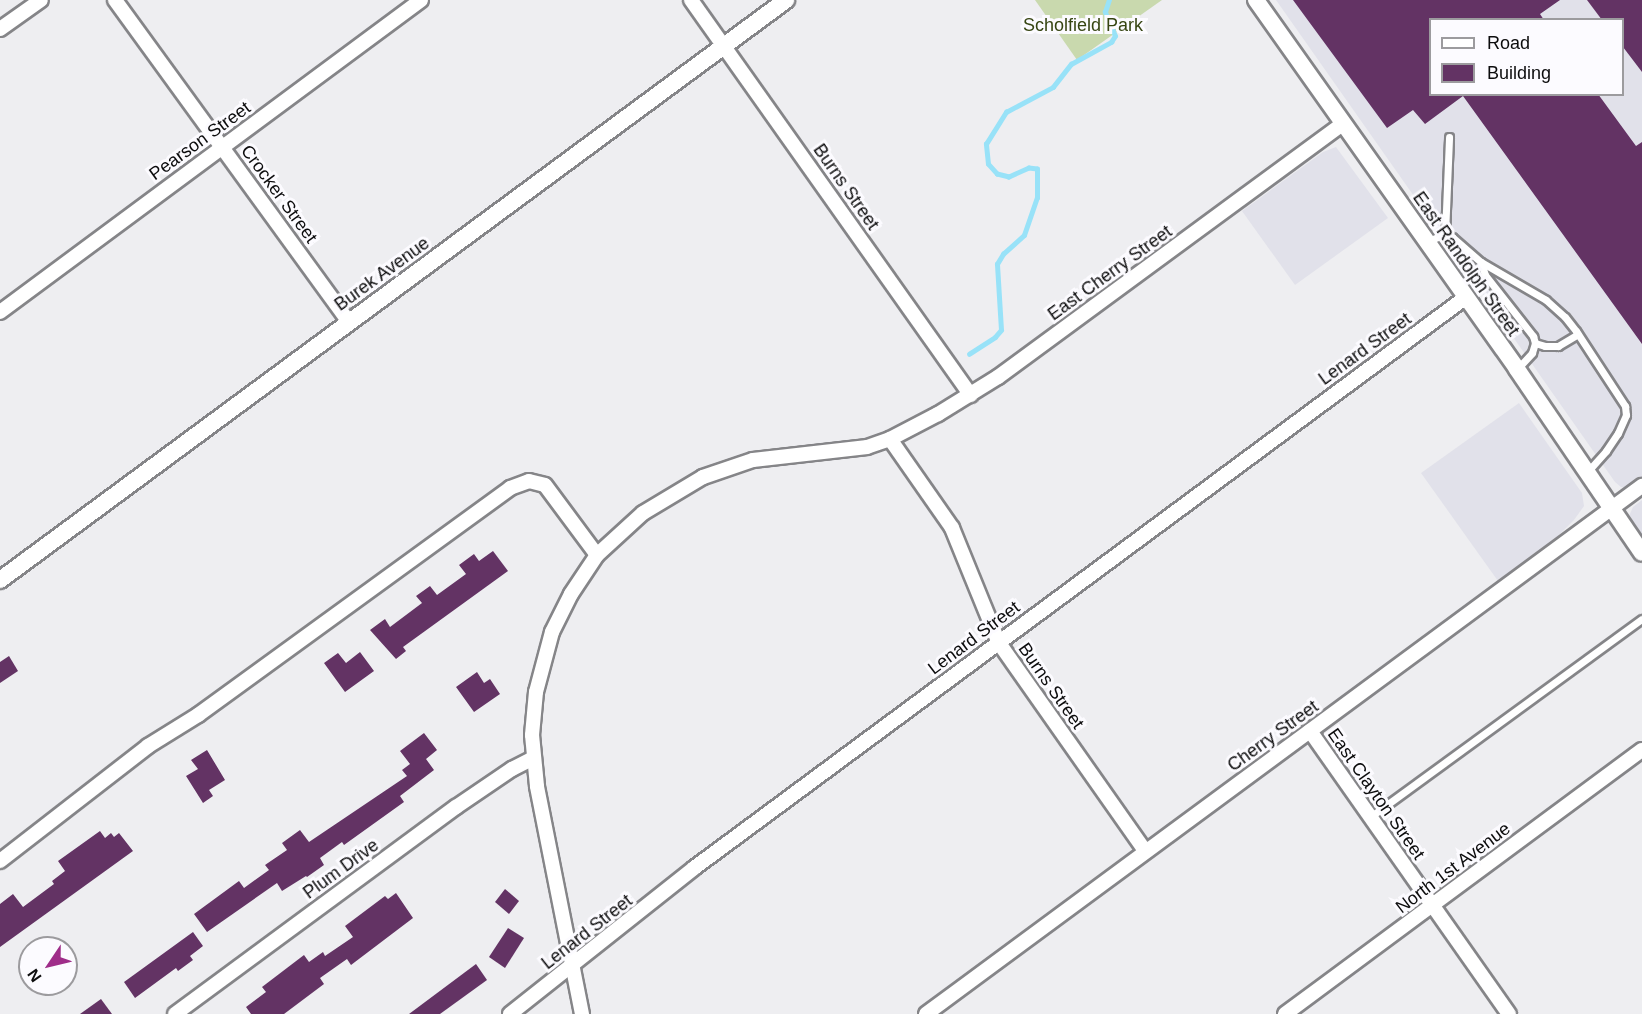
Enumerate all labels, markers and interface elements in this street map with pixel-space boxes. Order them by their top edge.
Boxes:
park label: Scholfield Park [1023,14,1143,36]
legend [1429,18,1624,96]
text: Road [1487,33,1530,53]
text: Building [1487,63,1551,83]
street label: Pearson Street [145,97,255,185]
street label: Burns Street [808,140,884,234]
street label: Crocker Street [236,141,322,247]
street label: East Randolph Street [1408,188,1524,340]
street label: East Cherry Street [1044,221,1176,325]
street label: Burek Avenue [330,232,434,316]
street label: Lenard Street [1315,308,1415,390]
street label: Lenard Street [924,597,1024,679]
street label: Burns Street [1013,639,1089,733]
street label: Cherry Street [1223,696,1323,776]
street label: East Clayton Street [1323,724,1429,864]
street label: North 1st Avenue [1391,818,1515,918]
street label: Plum Drive [299,834,383,904]
street label: Lenard Street [537,890,637,974]
north arrow [18,936,78,996]
text: N [24,966,45,985]

